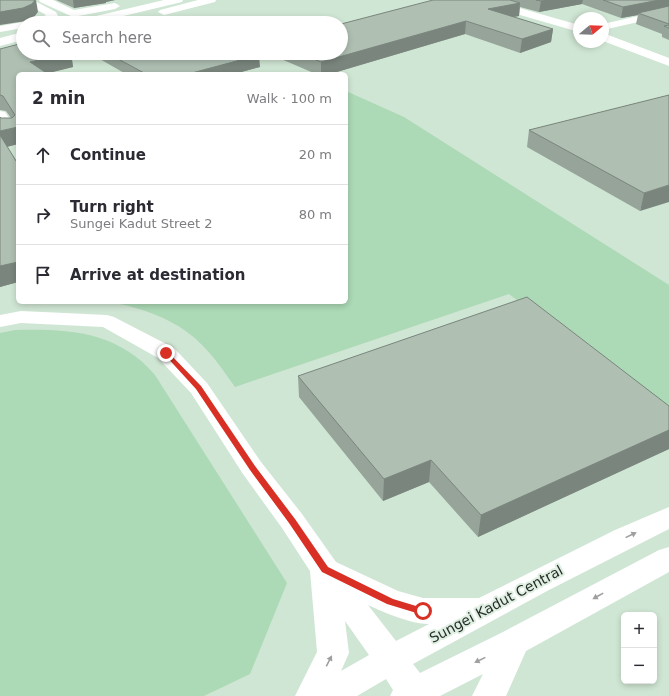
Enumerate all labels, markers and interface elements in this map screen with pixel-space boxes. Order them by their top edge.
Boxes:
north arrow [573,12,609,48]
search box [16,16,348,60]
icon: search [30,27,52,49]
text: Search here [62,29,152,47]
text: 2 min [32,88,85,108]
text: Walk · 100 m [247,91,332,106]
icon: ahead [32,144,54,166]
text: Continue [70,146,146,164]
text: 20 m [299,147,332,162]
text: Turn right [70,198,154,216]
icon: right [32,204,54,226]
text: 80 m [299,207,332,222]
text: Sungei Kadut Street 2 [70,216,213,231]
icon: arrive [32,264,54,286]
text: Arrive at destination [70,266,245,284]
route end [157,344,175,362]
one-way arrow [625,532,637,538]
street label: Sungei Kadut Central [427,562,565,646]
one-way arrow [592,593,604,600]
route start [414,602,432,620]
map controls [621,612,657,684]
button: + [621,612,657,648]
button: − [621,648,657,684]
one-way arrow [326,655,332,667]
one-way arrow [474,657,485,663]

